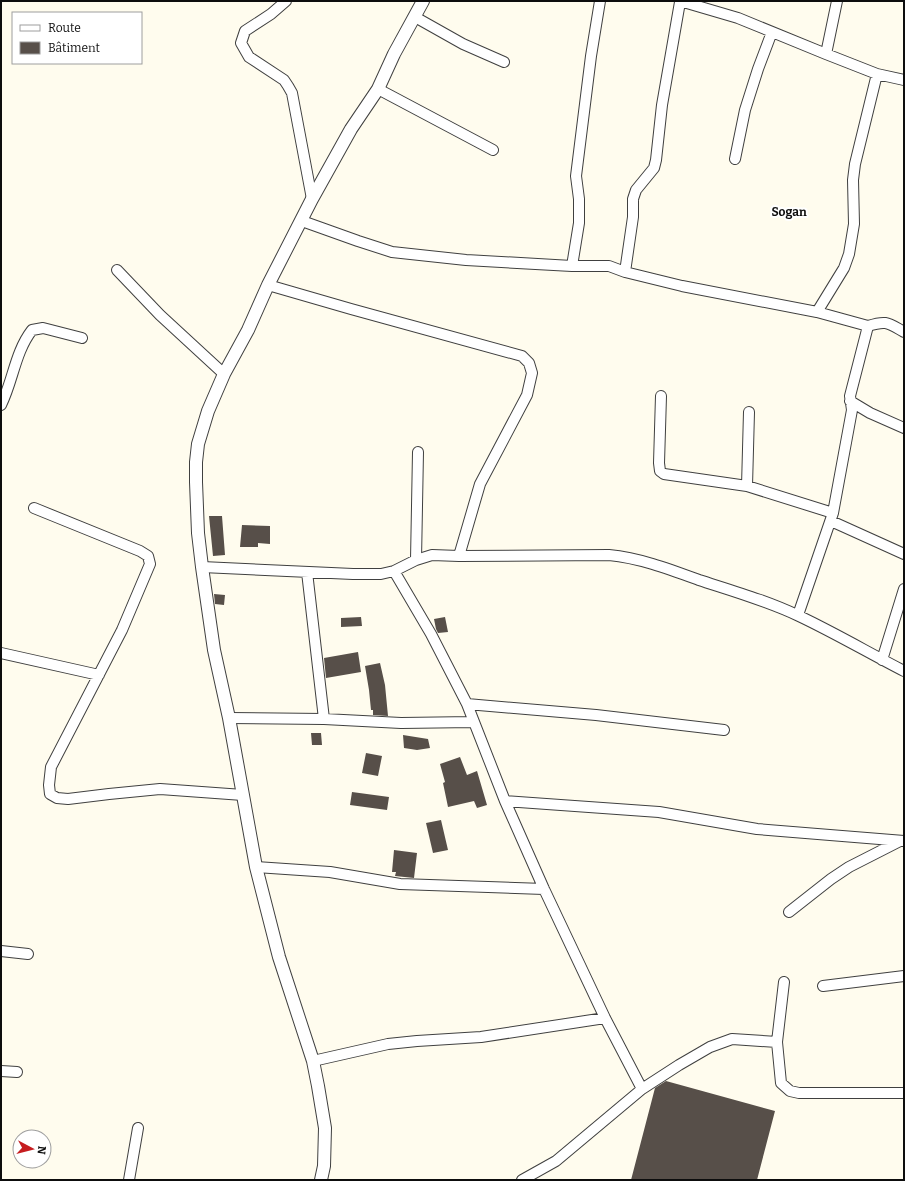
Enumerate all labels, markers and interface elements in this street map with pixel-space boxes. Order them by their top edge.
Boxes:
legend [12,12,142,64]
text: Route [48,21,81,35]
text: Bâtiment [48,41,101,55]
district label: Sogan [771,205,807,219]
north arrow [12,1129,52,1169]
text: N [34,1145,48,1156]

